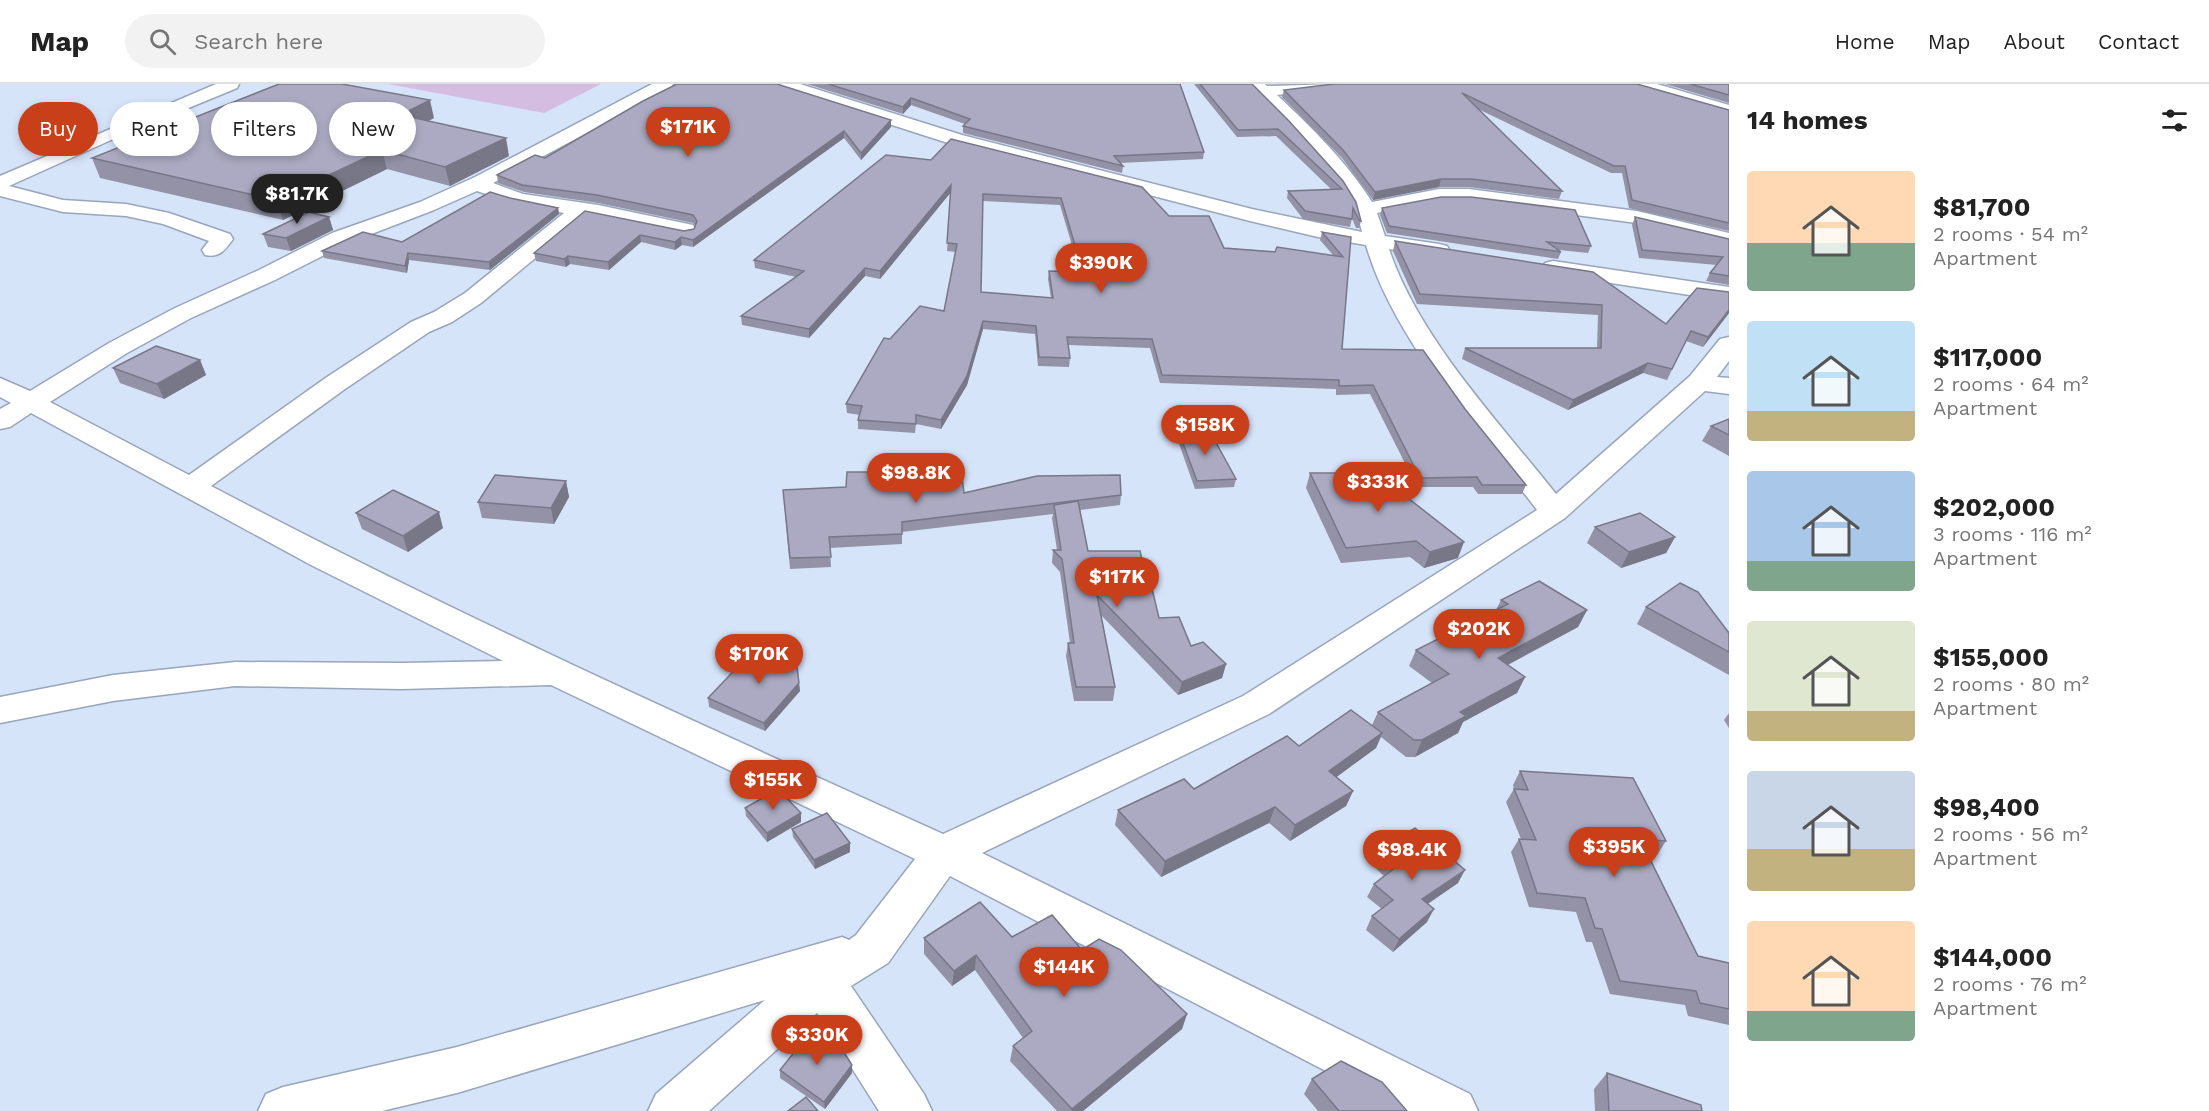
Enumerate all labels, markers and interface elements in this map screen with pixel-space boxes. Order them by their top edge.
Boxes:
search box [125,14,545,68]
text: Map [30,25,89,58]
icon: search [146,25,179,58]
text: Search here [194,29,323,54]
text: Home [1835,29,1895,54]
text: Map [1928,29,1971,54]
text: About [2004,29,2065,54]
text: Contact [2098,29,2179,54]
chip: Buy [18,102,98,156]
chip: Rent [110,102,199,156]
chip: Filters [211,102,317,156]
chip: New [329,102,416,156]
icon: filters [2158,104,2191,137]
text: 14 homes [1747,105,1868,135]
pin: $171K [646,107,730,158]
text: $171K [660,114,716,138]
pin: $81.7K [248,174,346,225]
text: $81.7K [265,181,329,205]
text: $81,700 [1933,192,2030,222]
icon: home [1795,195,1867,267]
text: 2 rooms · 54 m² [1933,222,2088,246]
pin: $390K [1059,243,1143,294]
text: Apartment [1933,246,2037,270]
text: $390K [1069,250,1133,274]
text: $117,000 [1933,342,2042,372]
icon: home [1795,345,1867,417]
text: 2 rooms · 64 m² [1933,372,2089,396]
text: Apartment [1933,396,2037,420]
pin: $158K [1163,405,1247,456]
text: $158K [1175,412,1235,436]
pin: $98.8K [867,453,965,504]
text: $98.8K [881,460,951,484]
pin: $333K [1336,462,1420,513]
text: $333K [1347,469,1409,493]
text: $202,000 [1933,492,2055,522]
icon: home [1795,495,1867,567]
text: 3 rooms · 116 m² [1933,522,2092,546]
text: Apartment [1933,546,2037,570]
pin: $117K [1075,557,1159,608]
text: $117K [1089,564,1145,588]
pin: $202K [1437,609,1521,660]
text: $202K [1447,616,1511,640]
pin: $170K [717,634,801,685]
text: $170K [729,641,789,665]
text: $155,000 [1933,642,2049,672]
icon: home [1795,645,1867,717]
text: 2 rooms · 80 m² [1933,672,2089,696]
text: Apartment [1933,696,2037,720]
pin: $155K [731,760,815,811]
text: $155K [744,767,802,791]
text: $98,400 [1933,792,2040,822]
icon: home [1795,795,1867,867]
text: 2 rooms · 56 m² [1933,822,2088,846]
pin: $395K [1572,827,1656,878]
pin: $98.4K [1363,830,1461,881]
text: $395K [1583,834,1645,858]
text: $98.4K [1377,837,1447,861]
text: Apartment [1933,846,2037,870]
text: $144,000 [1933,942,2052,972]
icon: home [1795,945,1867,1017]
pin: $144K [1022,947,1106,998]
text: $144K [1033,954,1095,978]
text: 2 rooms · 76 m² [1933,972,2086,996]
text: Apartment [1933,996,2037,1020]
pin: $330K [775,1015,859,1066]
text: $330K [785,1022,849,1046]

